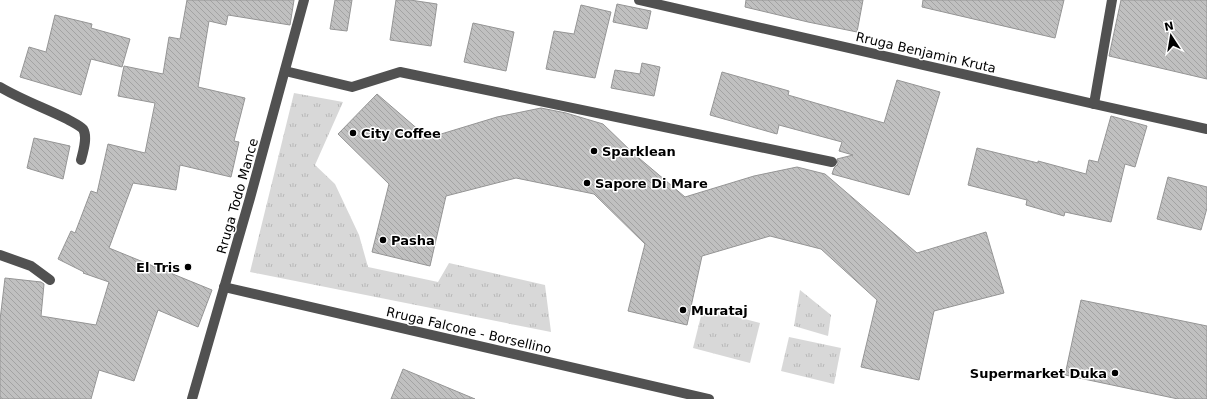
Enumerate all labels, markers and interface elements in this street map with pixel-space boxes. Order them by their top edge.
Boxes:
north arrow [1151,16,1191,56]
text: N [1163,19,1175,34]
street label: Rruga Benjamin Kruta [854,29,998,76]
place label: City Coffee [361,126,441,141]
marker: City Coffee [348,128,358,138]
street label: Rruga Todo Mance [214,137,261,256]
place label: Sparklean [602,144,676,159]
marker: Sparklean [589,146,599,156]
place label: Sapore Di Mare [595,176,708,191]
marker: Sapore Di Mare [582,178,592,188]
place label: Pasha [391,233,435,248]
marker: Pasha [378,235,388,245]
place label: El Tris [136,260,180,275]
marker: El Tris [183,262,193,272]
place label: Murataj [691,303,748,318]
street label: Rruga Falcone - Borsellino [385,304,553,357]
marker: Murataj [678,305,688,315]
place label: Supermarket Duka [970,366,1107,381]
marker: Supermarket Duka [1110,368,1120,378]

